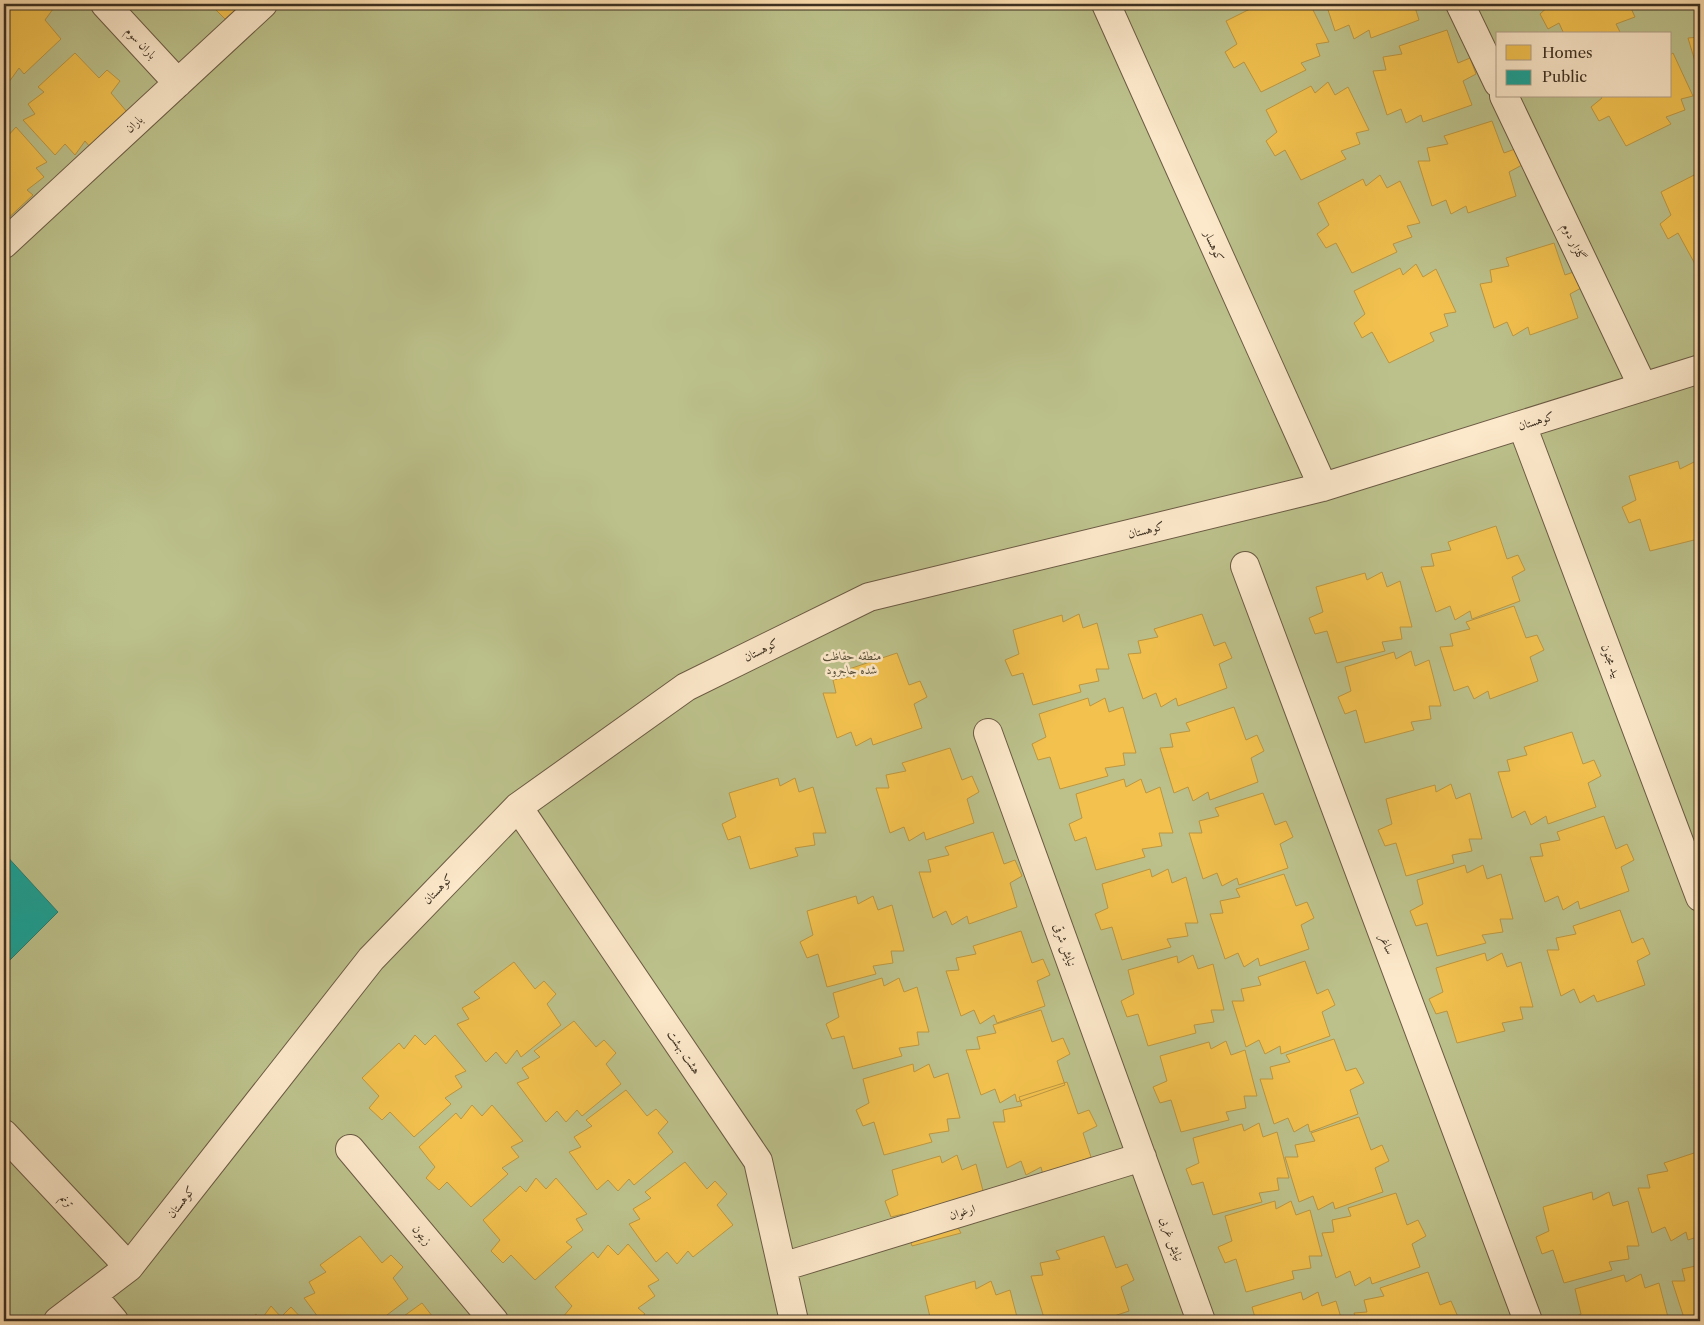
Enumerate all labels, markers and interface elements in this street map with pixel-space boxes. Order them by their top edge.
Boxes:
street label: باران سوم [120,23,160,65]
legend [1496,32,1672,98]
text: Homes [1542,43,1593,62]
text: Public [1542,67,1587,86]
street label: باران [121,112,146,136]
street label: گلزار دوم [1555,221,1590,265]
street label: کوهسار [1200,227,1228,264]
street label: کوهستان [1516,408,1556,434]
street label: کوهستان [1126,518,1166,542]
street label: کوهستان [741,635,781,665]
street label: بید مجنون [1597,642,1625,680]
park label: منطقه حفاظت شده جاجرود [822,648,882,678]
street label: کوهستان [419,870,457,908]
street label: نیایش شرقی [1049,921,1080,969]
street label: ساغر [1375,931,1398,957]
street label: هشت بهشت [663,1027,705,1077]
street label: کوهستان [163,1182,199,1221]
street label: ترنم [54,1190,78,1214]
street label: ارغوان [947,1200,977,1224]
street label: نیایش غربی [1156,1214,1188,1264]
street label: زیتون [409,1221,435,1249]

